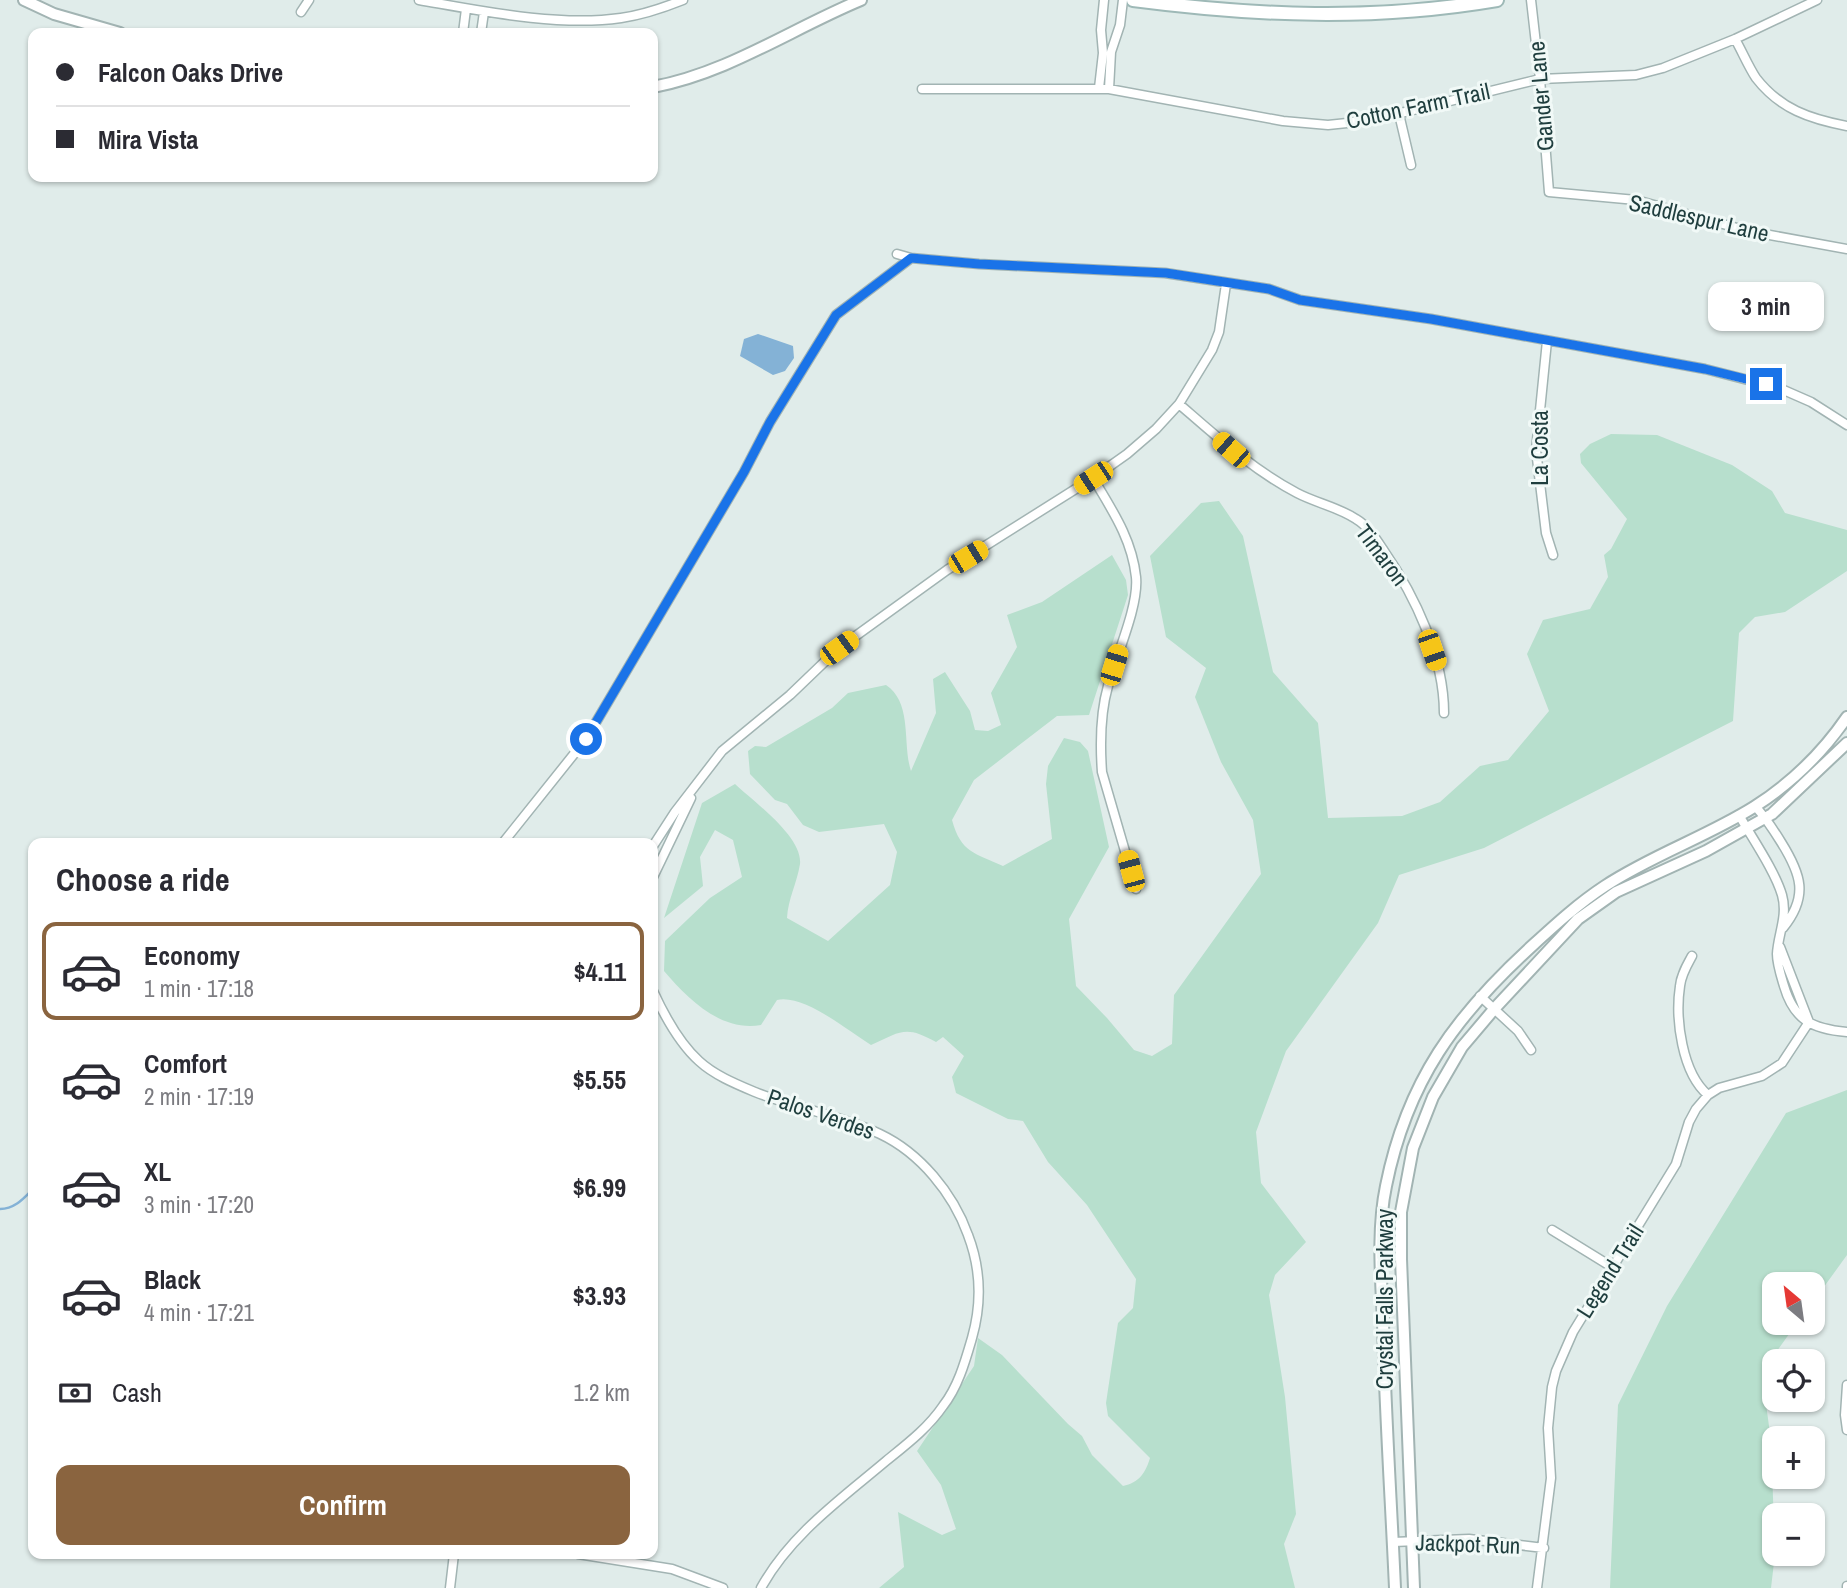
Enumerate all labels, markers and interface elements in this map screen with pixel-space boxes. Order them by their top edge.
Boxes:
street label: Gander Lane [1520,40,1561,152]
text: Falcon Oaks Drive [98,55,283,90]
street label: Cotton Farm Trail [1343,75,1492,136]
text: Mira Vista [98,122,198,157]
street label: Saddlespur Lane [1626,186,1772,249]
callout: 3 min [1708,282,1824,332]
text: 3 min [1741,291,1791,322]
route end [1750,368,1782,400]
street label: La Costa [1524,410,1555,486]
car [1209,428,1254,472]
car [1070,458,1117,498]
street label: Timaron [1349,517,1416,592]
car [945,537,992,577]
car [816,627,863,669]
car [1416,627,1449,673]
car [1098,642,1131,688]
route start [570,723,602,755]
car [1116,848,1147,894]
text: Choose a ride [56,858,230,901]
text: Economy [144,938,240,973]
icon: car [60,940,123,1003]
text: $4.11 [574,954,626,989]
text: 1 min · 17:18 [144,973,254,1004]
text: Comfort [144,1046,227,1081]
icon: car [60,1048,123,1111]
text: $5.55 [573,1062,626,1097]
text: 2 min · 17:19 [144,1081,254,1112]
street label: Palos Verdes [764,1081,879,1146]
text: XL [144,1154,171,1189]
icon: car [60,1156,123,1219]
text: $6.99 [573,1170,626,1205]
text: 3 min · 17:20 [144,1189,254,1220]
street label: Crystal Falls Parkway [1369,1208,1400,1389]
street label: Legend Trail [1569,1218,1651,1323]
text: Black [144,1262,201,1297]
icon: car [60,1264,123,1327]
north arrow [1762,1272,1825,1335]
map controls [1762,1272,1825,1566]
text: $3.93 [573,1278,626,1313]
text: 4 min · 17:21 [144,1297,254,1328]
button: locate [1762,1349,1825,1412]
icon: cash [56,1374,94,1412]
text: Cash [112,1375,162,1410]
text: 1.2 km [573,1377,630,1408]
button: + [1762,1426,1825,1489]
button: Confirm [56,1465,630,1545]
button: − [1762,1503,1825,1566]
street label: Jackpot Run [1415,1526,1521,1561]

